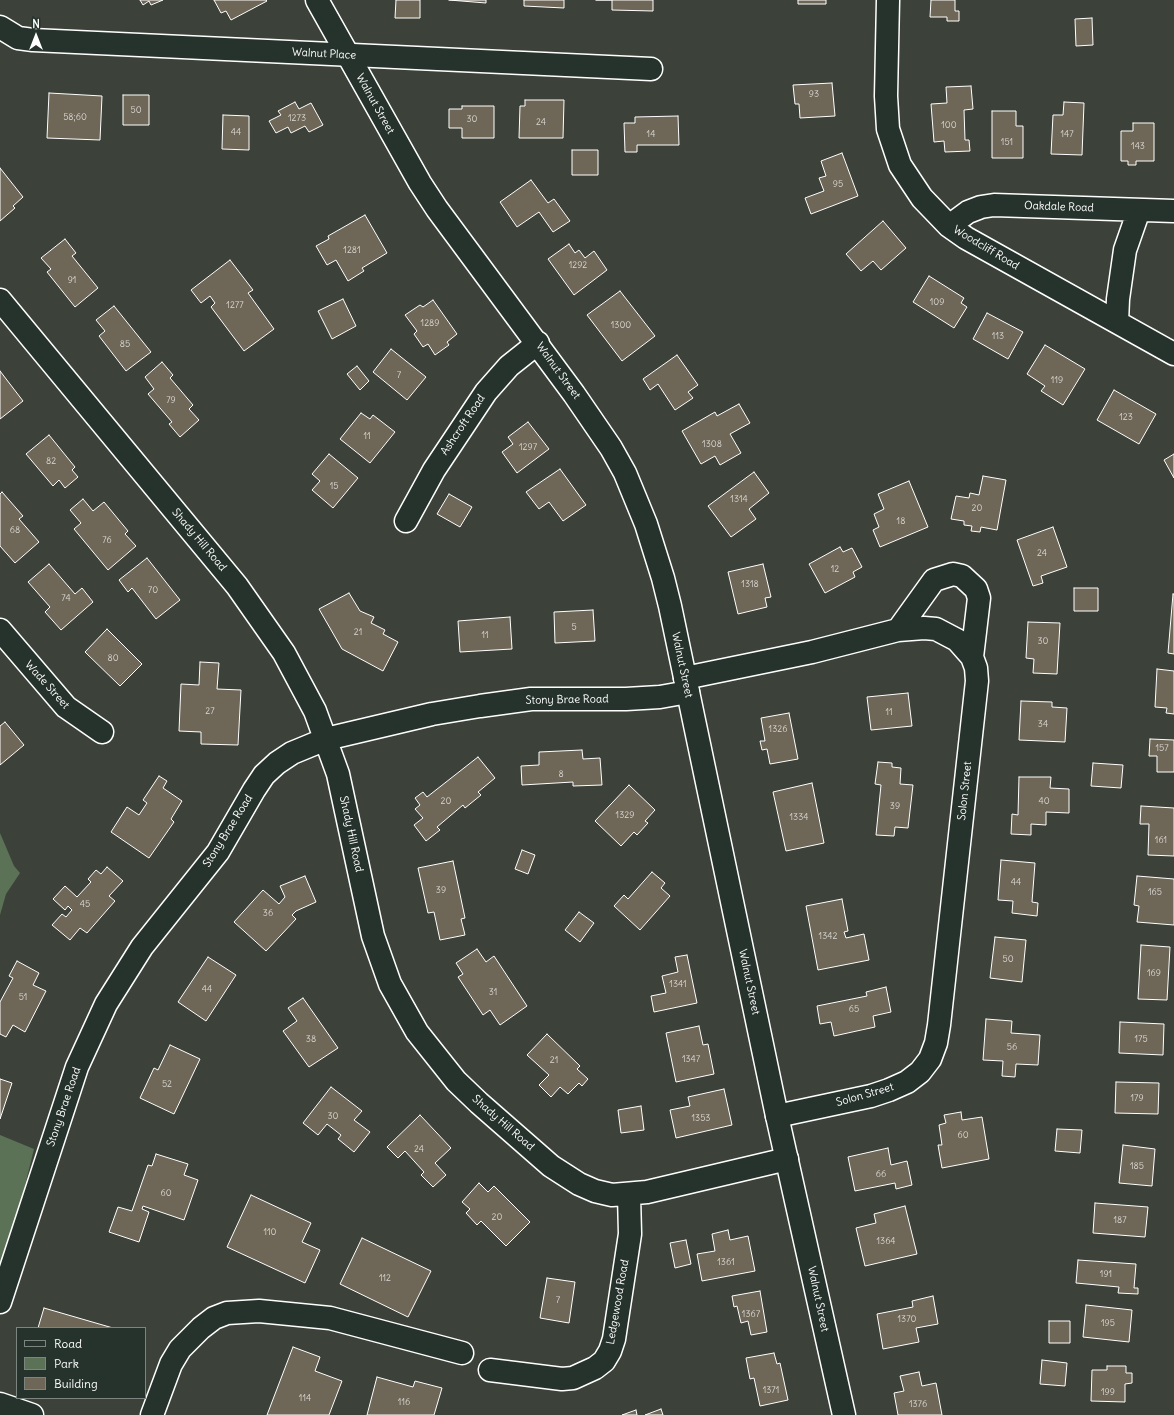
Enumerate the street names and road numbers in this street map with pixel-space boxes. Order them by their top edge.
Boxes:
street label: Walnut Place [292,46,356,62]
street label: Walnut Street [353,72,397,136]
street label: Oakdale Road [1024,199,1094,215]
street label: Woodcliff Road [951,223,1021,273]
street label: Walnut Street [533,340,583,402]
street label: Ashcroft Road [438,392,488,458]
street label: Shady Hill Road [169,506,229,574]
street label: Walnut Street [669,631,695,699]
street label: Wade Street [22,658,72,712]
street label: Stony Brae Road [525,693,609,707]
street label: Solon Street [955,761,975,821]
street label: Stony Brae Road [200,792,256,870]
street label: Shady Hill Road [336,795,366,873]
street label: Walnut Street [736,948,762,1016]
street label: Stony Brae Road [44,1066,84,1148]
street label: Solon Street [835,1080,895,1110]
street label: Shady Hill Road [469,1093,537,1153]
street label: Ledgewood Road [604,1259,632,1345]
street label: Walnut Street [805,1265,831,1333]

